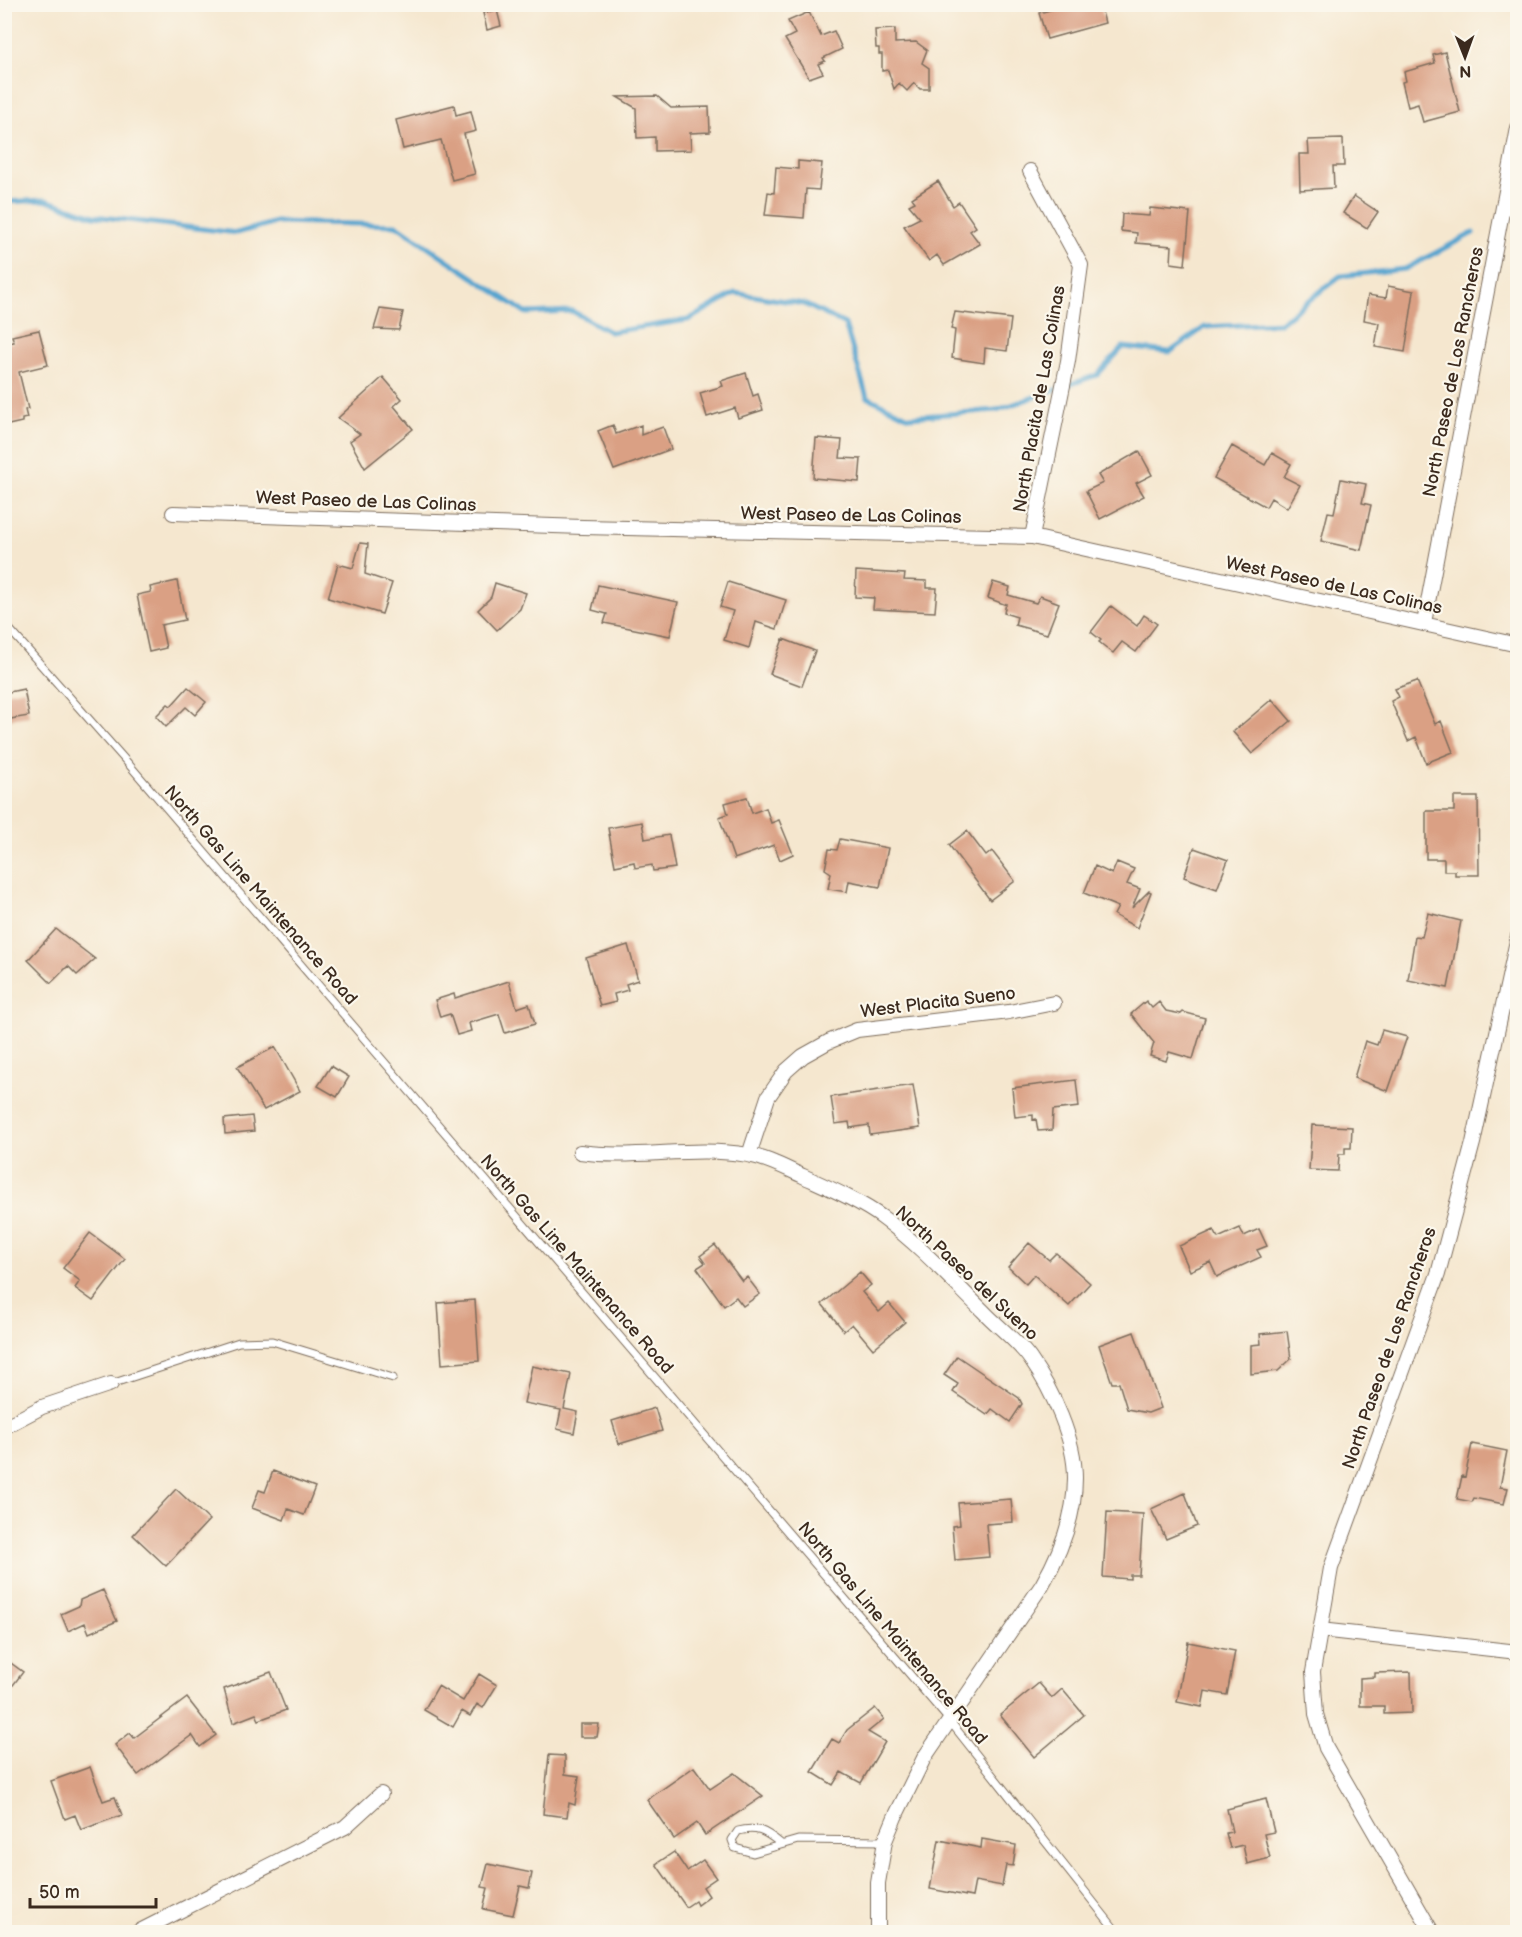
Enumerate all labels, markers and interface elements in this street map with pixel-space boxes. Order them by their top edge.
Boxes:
north arrow [1435,27,1495,87]
text: N [1459,61,1471,80]
street label: North Paseo de Los Rancheros [1419,245,1488,499]
street label: North Placita de Las Colinas [1009,284,1070,514]
street label: West Paseo de Las Colinas [255,487,477,516]
street label: West Paseo de Las Colinas [740,503,962,528]
street label: West Paseo de Las Colinas [1224,552,1444,619]
street label: North Gas Line Maintenance Road [160,782,362,1009]
street label: West Placita Sueno [859,983,1017,1022]
street label: North Gas Line Maintenance Road [476,1151,678,1378]
street label: North Paseo del Sueno [891,1202,1042,1345]
street label: North Paseo de Los Rancheros [1338,1224,1441,1472]
street label: North Gas Line Maintenance Road [793,1518,992,1749]
scale bar [30,1871,156,1909]
text: 50 m [39,1882,80,1903]

